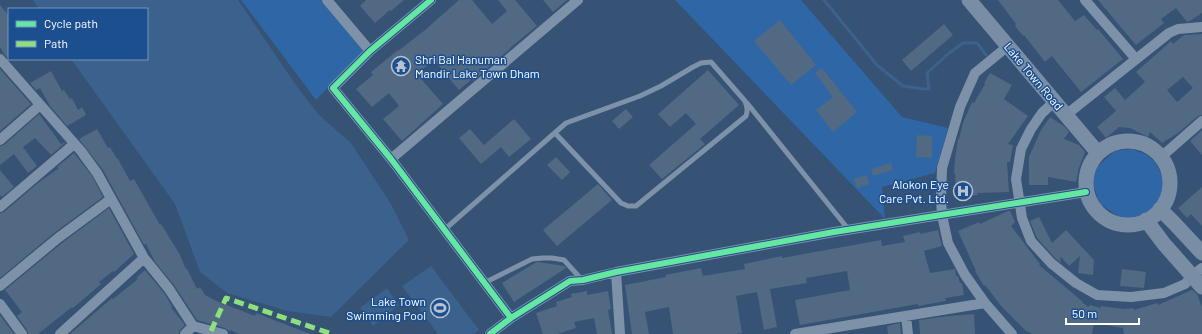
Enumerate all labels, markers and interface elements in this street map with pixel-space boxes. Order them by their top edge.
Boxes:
legend [8,8,148,60]
text: Cycle path [44,16,98,30]
text: Path [44,36,68,50]
street label: Lake Town Road [1002,39,1066,113]
place label: Shri Bal Hanuman Mandir Lake Town Dham [415,52,540,80]
temple icon: Shri Bal Hanuman Mandir Lake Town Dham [390,55,412,77]
place label: Alokon Eye Care Pvt. Ltd. [879,177,949,205]
hospital icon: Alokon Eye Care Pvt. Ltd. [952,180,974,202]
place label: Lake Town Swimming Pool [346,294,426,322]
sports icon: Lake Town Swimming Pool [429,297,451,319]
scale bar [1066,300,1139,326]
text: 50 m [1072,306,1097,320]

